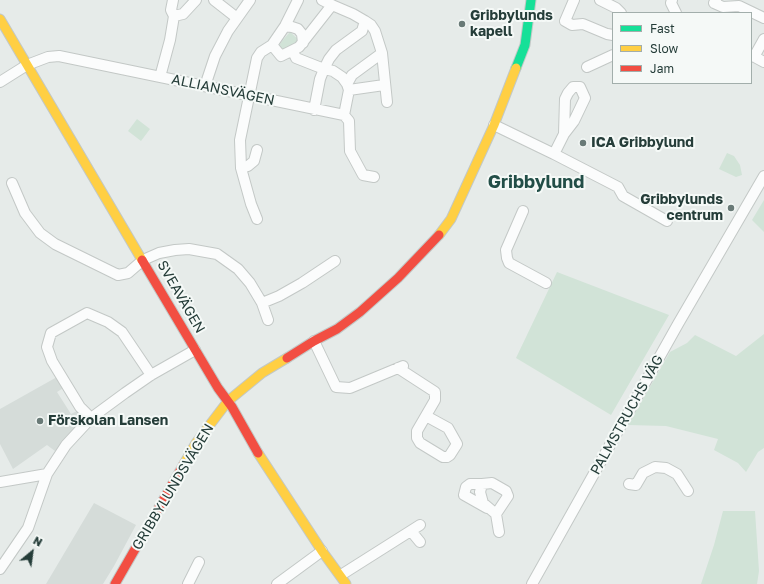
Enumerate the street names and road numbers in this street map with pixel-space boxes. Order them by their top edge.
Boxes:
street label: ALLIANSVÄGEN [170,71,276,109]
street label: SVEAVÄGEN [153,258,209,336]
street label: PALMSTRUCHS VÄG [587,352,667,478]
street label: GRIBBYLUNDSVÄGEN [129,421,217,553]

